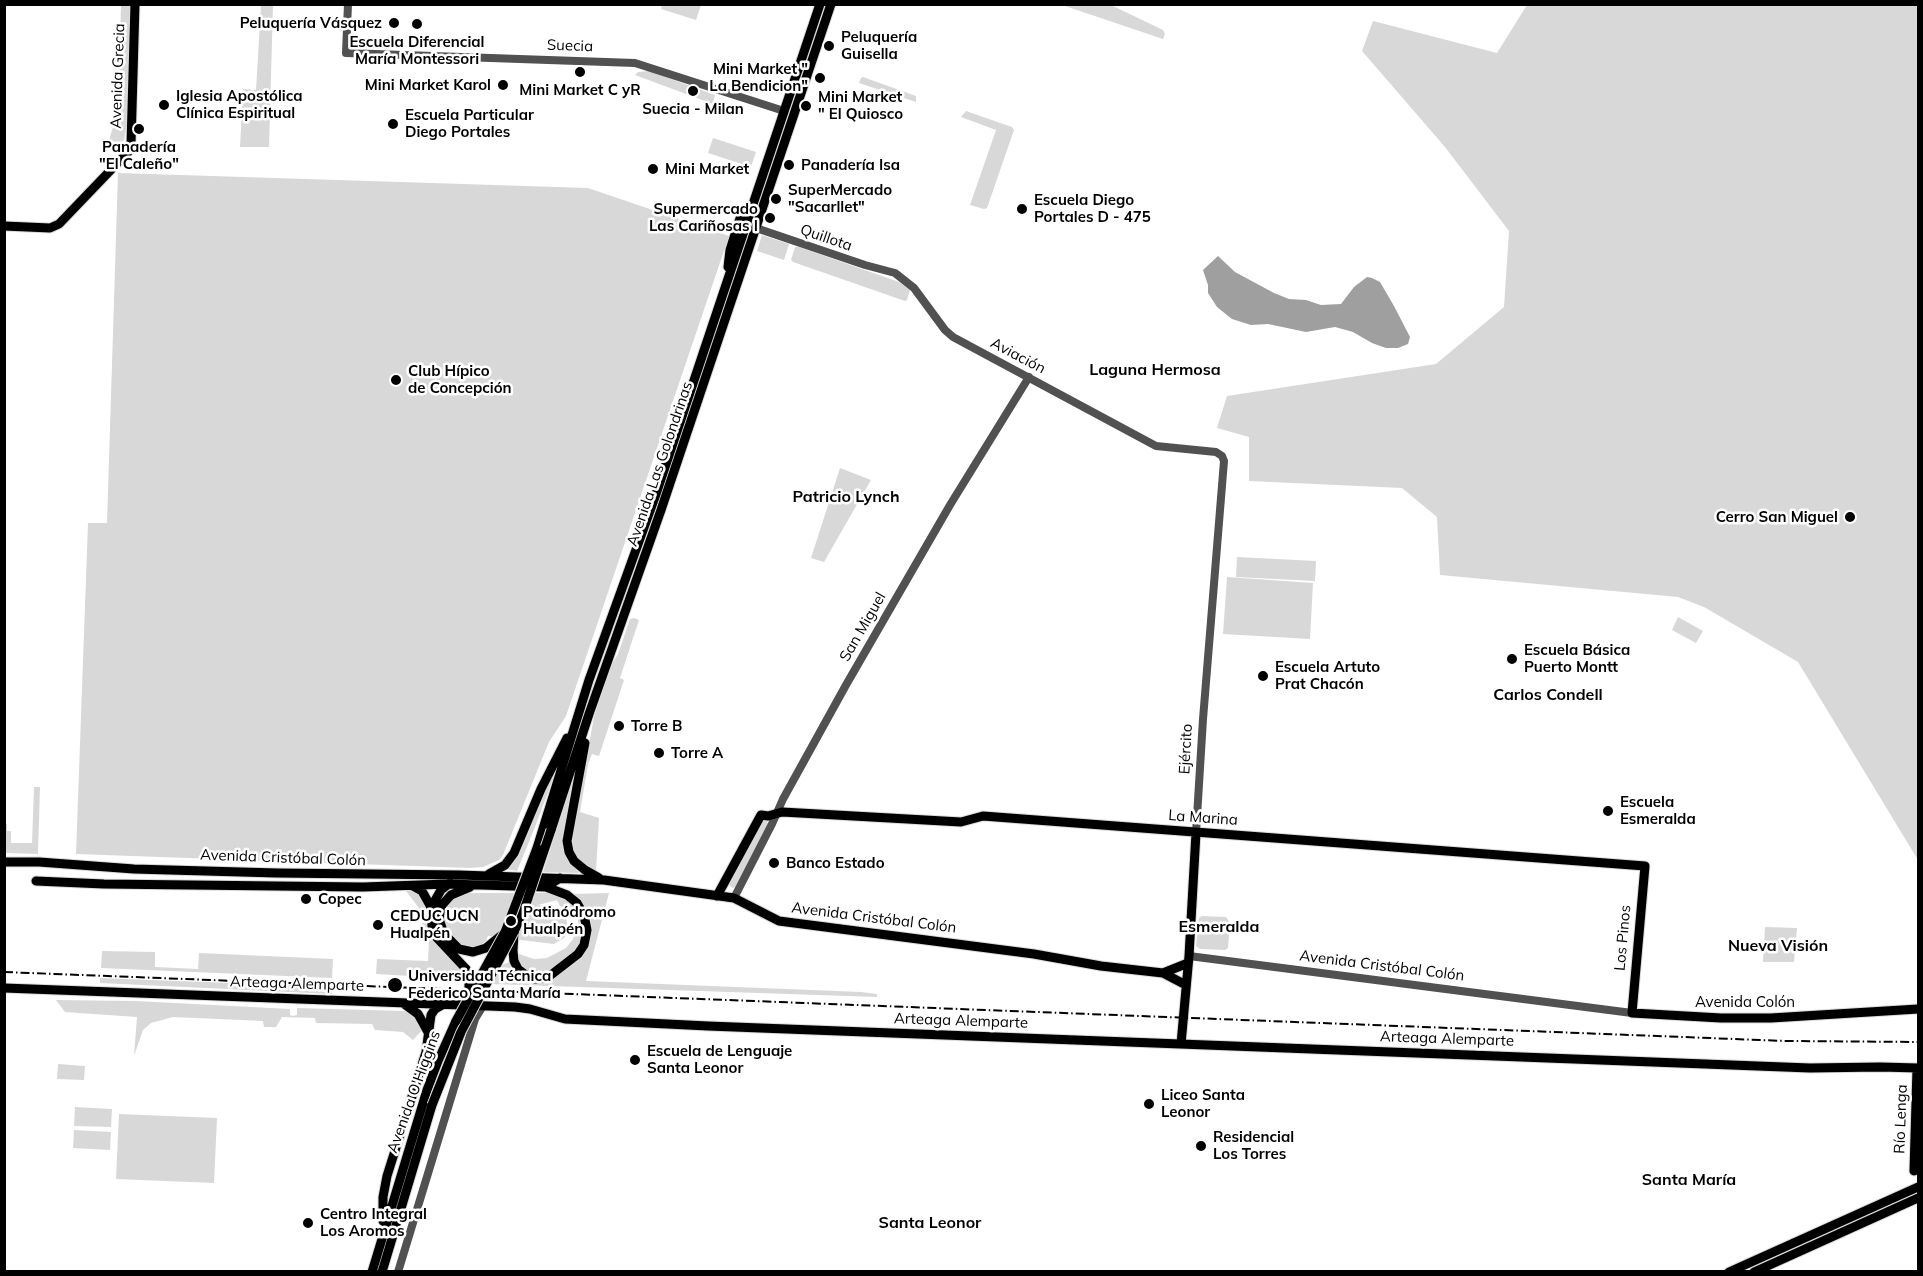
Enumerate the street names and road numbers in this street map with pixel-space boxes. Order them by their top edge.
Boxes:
street label: Avenida Grecia [107,23,129,129]
street label: Suecia [547,36,593,56]
street label: Quillota [798,221,854,255]
street label: Aviación [988,334,1048,378]
street label: Avenida Las Golondrinas [623,379,697,549]
street label: San Miguel [836,589,890,665]
street label: Ejército [1176,723,1196,775]
street label: La Marina [1168,807,1238,829]
street label: Avenida Cristóbal Colón [200,846,366,870]
street label: Avenida Cristóbal Colón [791,899,957,937]
street label: Los Pinos [1611,904,1635,972]
street label: Avenida Cristóbal Colón [1299,947,1465,985]
street label: Arteaga Alemparte [230,973,364,995]
street label: Avenida Colón [1695,993,1795,1011]
street label: Arteaga Alemparte [894,1010,1028,1032]
street label: Avenida O'Higgins [384,1028,444,1156]
street label: Arteaga Alemparte [1380,1028,1514,1050]
street label: Río Lenga [1891,1084,1911,1154]

